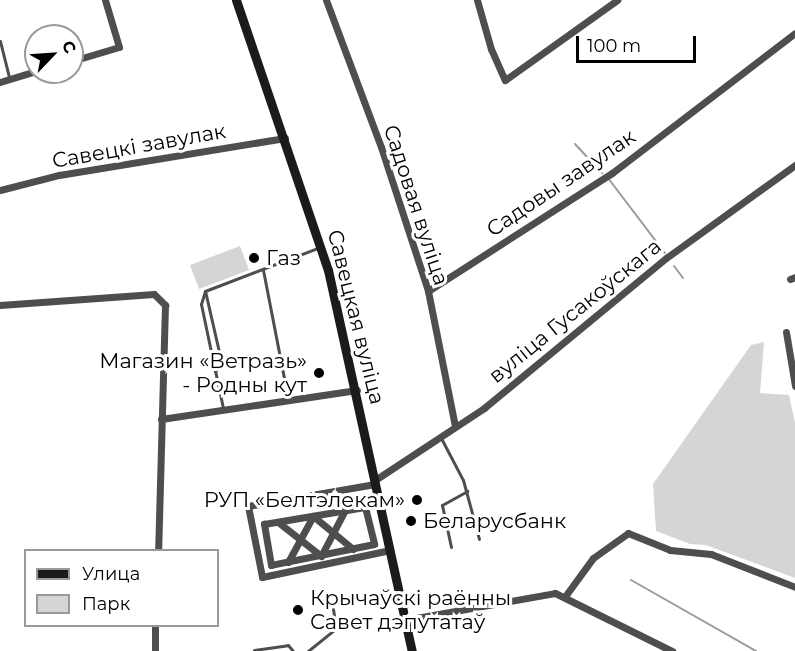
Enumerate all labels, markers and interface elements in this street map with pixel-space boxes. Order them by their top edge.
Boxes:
north arrow [24,24,84,84]
scale bar [579,24,699,62]
text: 100 m [587,35,641,57]
text: С [58,38,80,56]
street label: Савецкі завулак [50,118,228,174]
street label: Садовая вуліца [378,122,454,288]
street label: Садовы завулак [482,124,640,242]
street label: Савецкая вуліца [322,227,390,407]
street label: вуліца Гусакоўскага [484,234,666,388]
place label: Газ [266,245,301,271]
marker: Газ [247,251,261,265]
place label: Магазин «Ветразь» - Родны кут [99,348,307,398]
marker: Магазин «Ветразь» - Родны кут [312,366,326,380]
place label: РУП «Белтэлекам» [204,487,405,513]
marker: РУП «Белтэлекам» [410,493,424,507]
place label: Беларусбанк [423,508,566,534]
marker: Беларусбанк [404,514,418,528]
legend [24,549,219,627]
text: Улица [82,563,140,585]
place label: Крычаўскі раённы Савет дэпутатаў [310,585,511,635]
text: Парк [82,593,130,615]
marker: Крычаўскі раённы Савет дэпутатаў [291,603,305,617]

